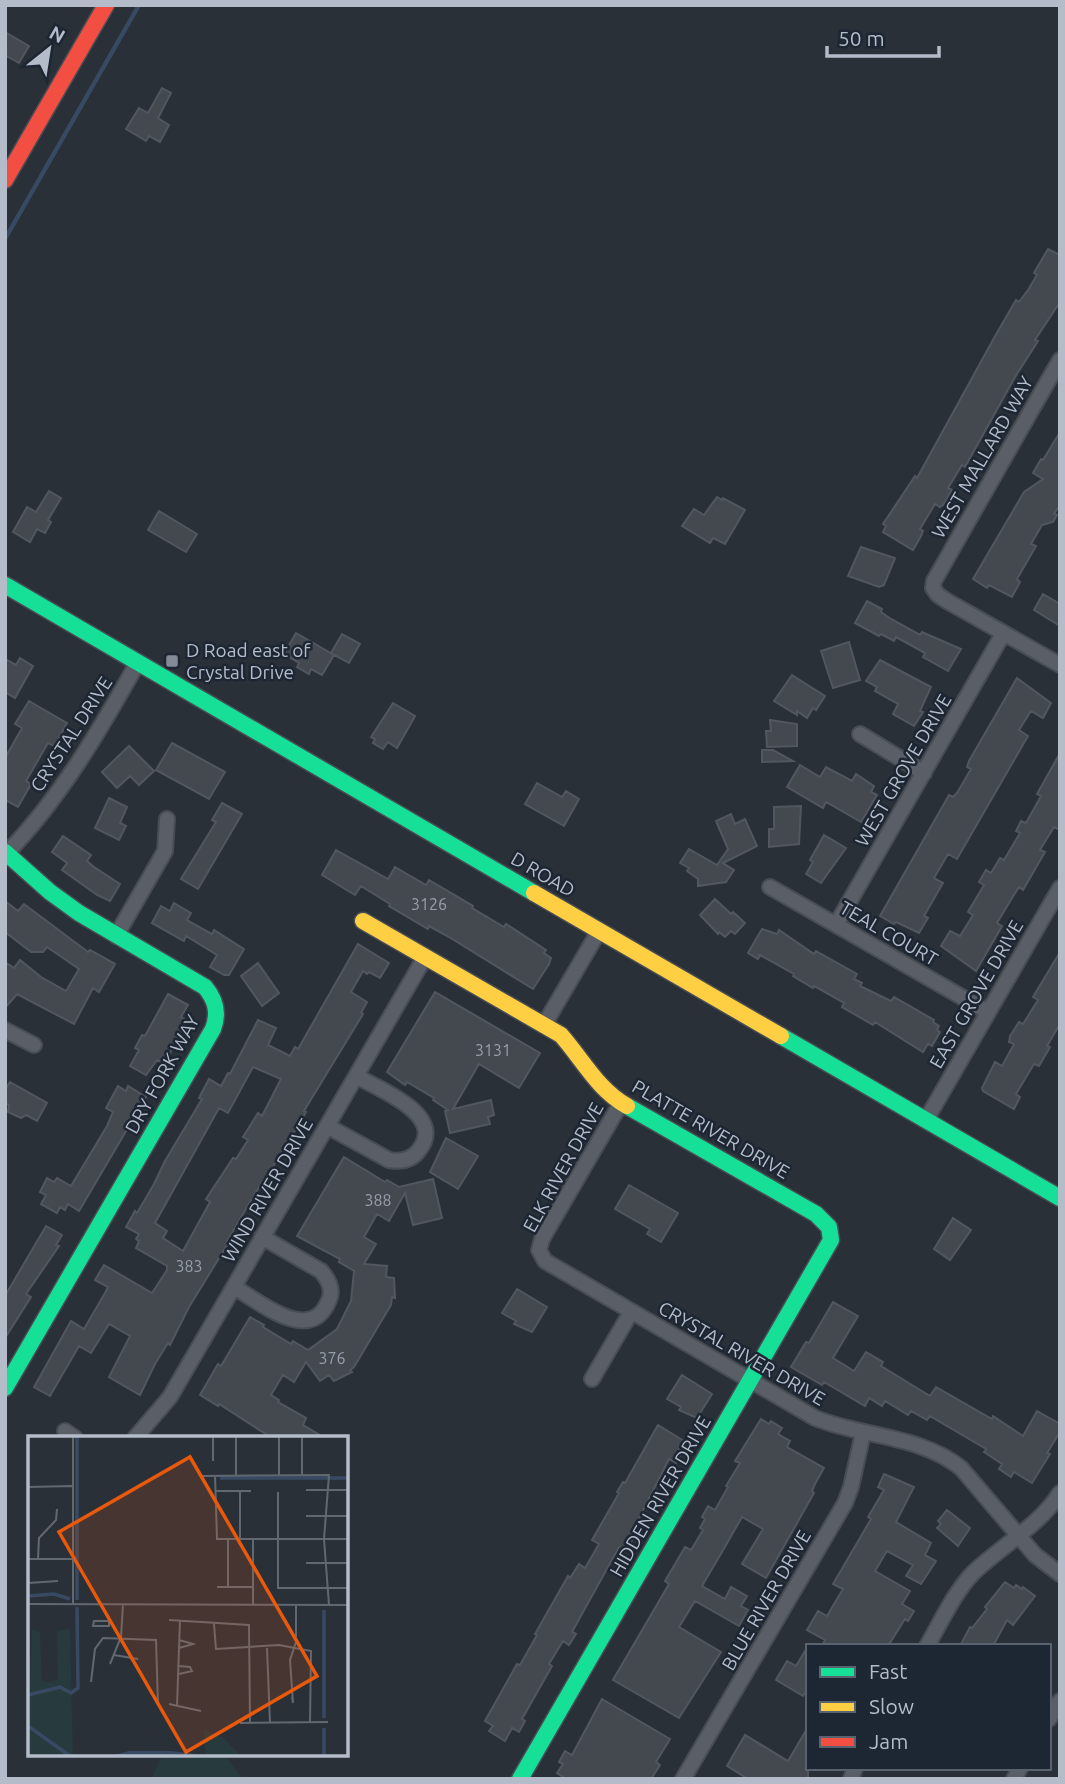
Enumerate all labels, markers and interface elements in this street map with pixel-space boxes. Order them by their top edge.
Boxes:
north arrow [14,14,84,84]
scale bar [827,14,939,58]
text: N [46,21,69,47]
text: 50 m [838,26,885,50]
street label: WEST MALLARD WAY [927,372,1037,542]
place label: D Road east of Crystal Drive [186,639,311,683]
marker: D Road east of Crystal Drive [164,653,180,669]
street label: CRYSTAL DRIVE [26,672,116,796]
street label: WEST GROVE DRIVE [850,690,956,850]
street label: D ROAD [507,847,579,901]
house number: 3126 [411,895,447,913]
street label: TEAL COURT [836,896,942,970]
street label: EAST GROVE DRIVE [925,916,1027,1072]
street label: DRY FORK WAY [120,1011,204,1137]
house number: 3131 [475,1041,511,1059]
street label: PLATTE RIVER DRIVE [628,1075,794,1183]
street label: ELK RIVER DRIVE [518,1098,608,1236]
street label: WIND RIVER DRIVE [217,1114,317,1266]
house number: 388 [364,1191,392,1209]
house number: 383 [175,1257,203,1275]
street label: CRYSTAL RIVER DRIVE [655,1296,829,1410]
house number: 376 [318,1349,346,1367]
street label: HIDDEN RIVER DRIVE [605,1412,715,1580]
inset map [28,1436,348,1756]
street label: BLUE RIVER DRIVE [717,1526,815,1674]
legend [806,1644,1051,1770]
text: Fast [869,1659,907,1683]
text: Slow [869,1694,914,1718]
text: Jam [869,1729,908,1753]

